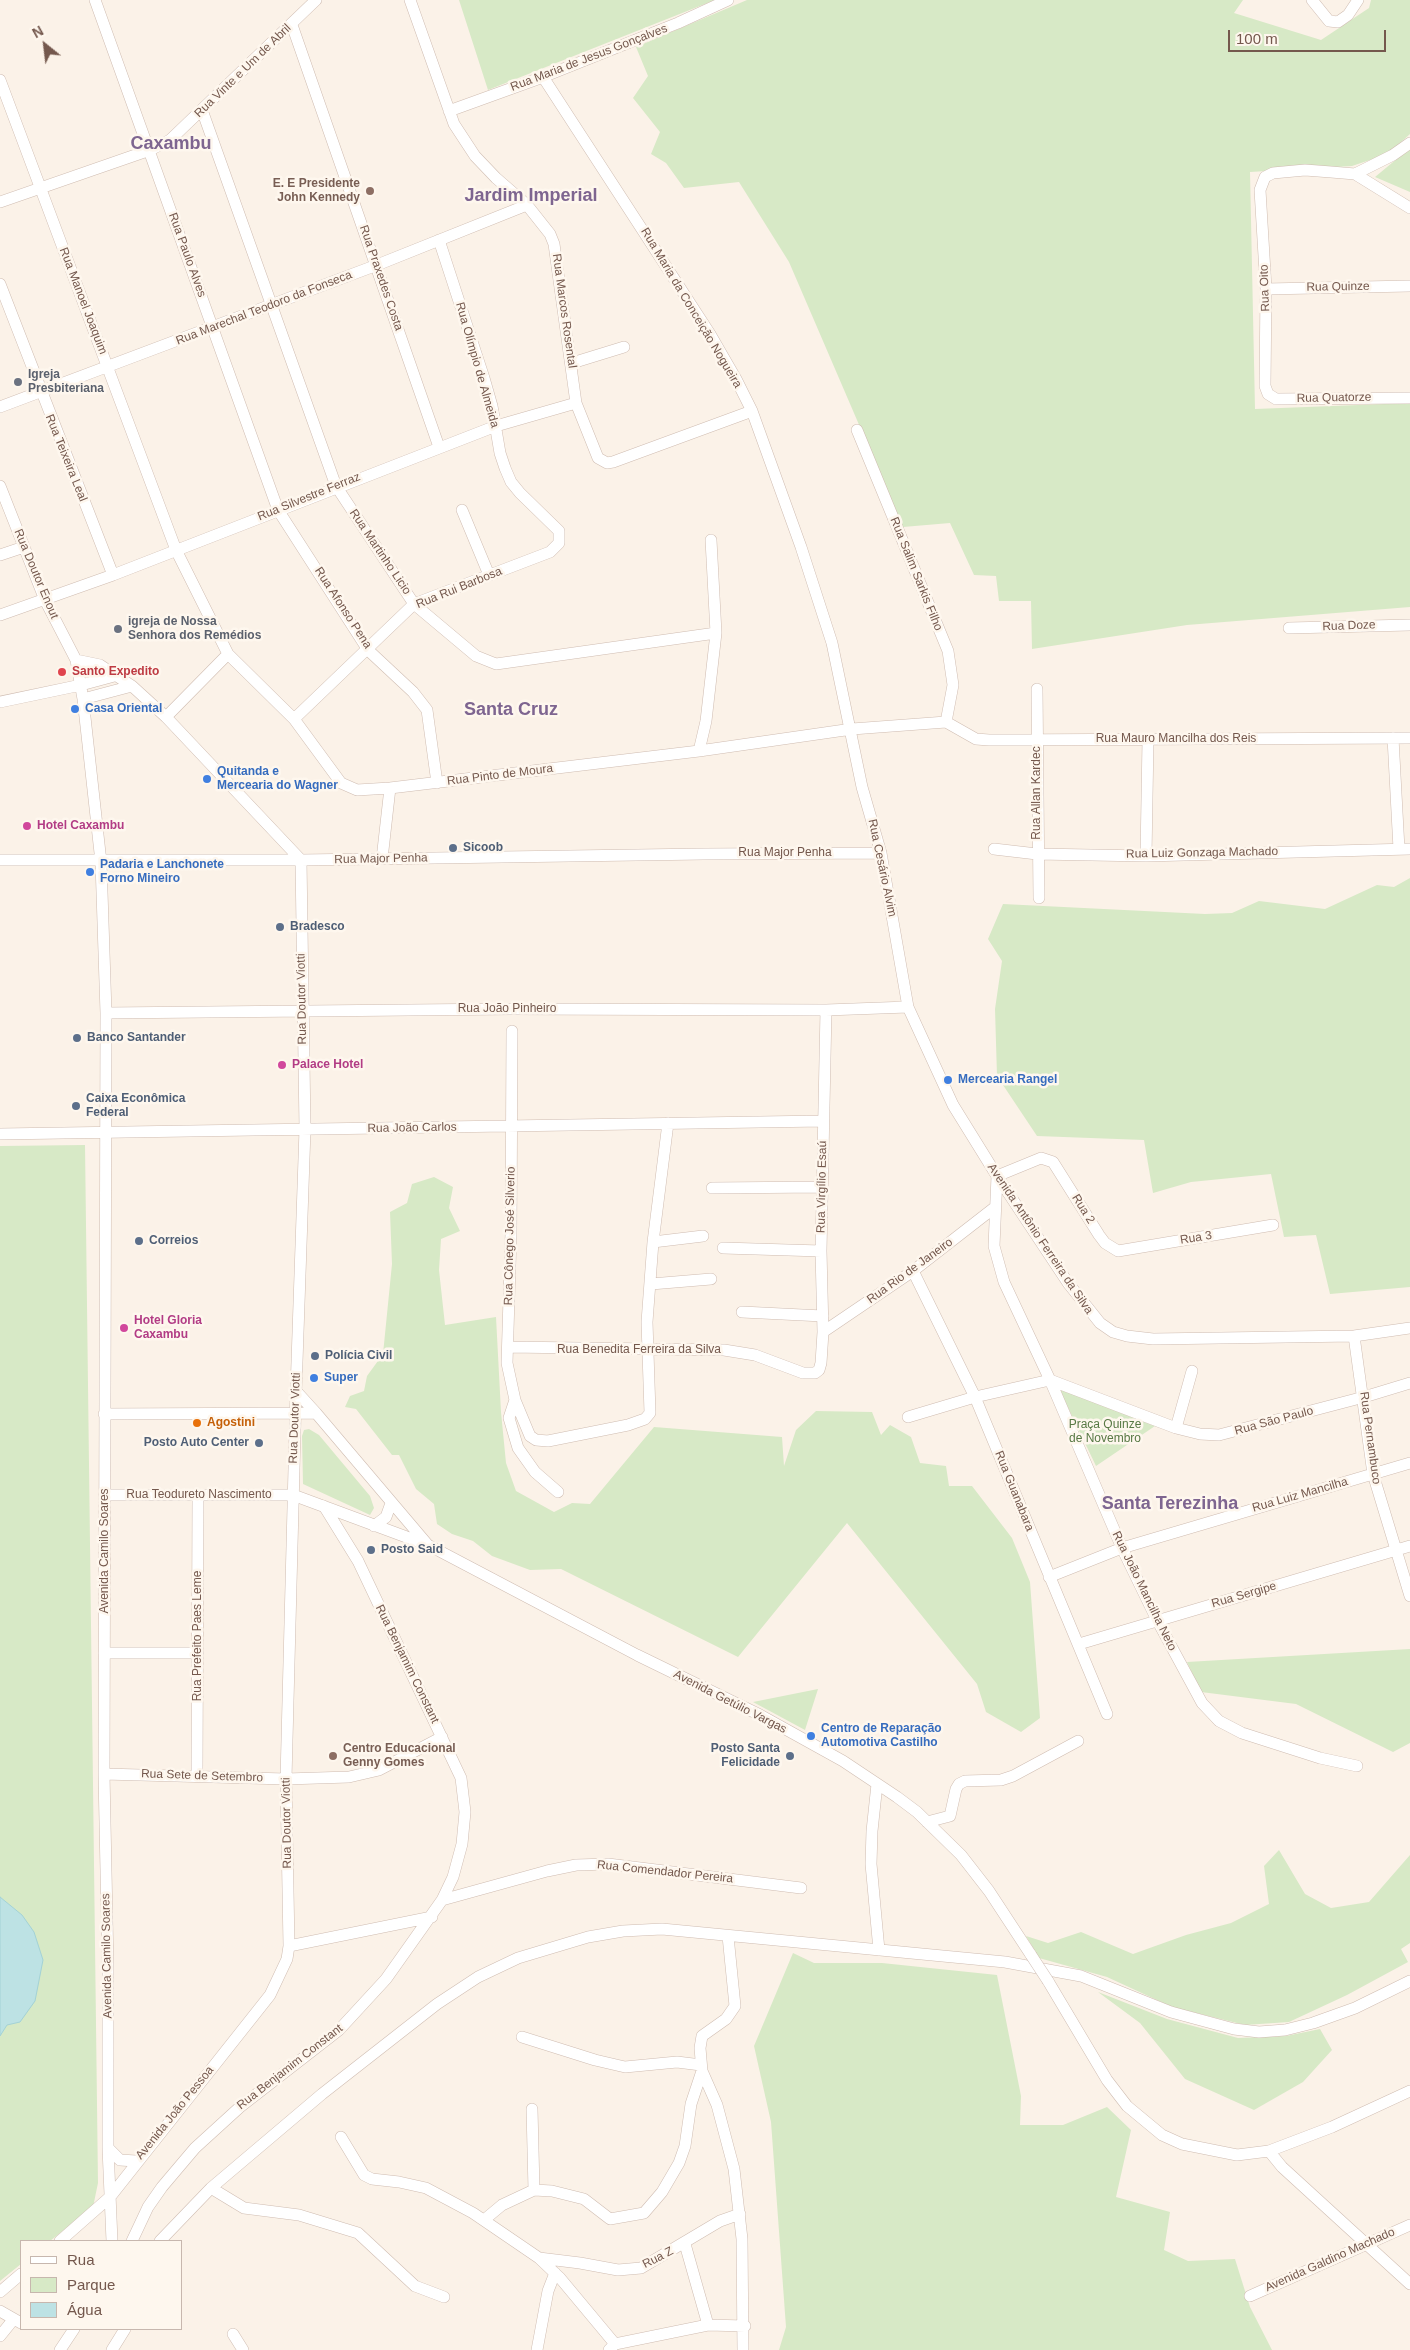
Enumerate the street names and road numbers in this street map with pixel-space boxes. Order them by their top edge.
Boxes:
street label: Rua Vinte e Um de Abril [192,21,294,121]
street label: Rua Maria de Jesus Gonçalves [509,21,669,95]
street label: Rua Paulo Alves [165,211,209,299]
street label: Rua Praxedes Costa [356,223,406,333]
street label: Rua Maria da Conceição Nogueira [637,225,745,391]
street label: Rua Manoel Joaquim [56,245,110,357]
street label: Rua Marcos Rosental [549,253,579,369]
street label: Rua Oito [1257,264,1273,312]
street label: Rua Marechal Teodoro da Fonseca [174,268,354,348]
street label: Rua Quinze [1306,279,1370,295]
street label: Rua Olímpio de Almeida [452,301,502,429]
street label: Rua Quatorze [1297,390,1371,406]
street label: Rua Teixeira Leal [42,412,90,504]
street label: Rua Silvestre Ferraz [256,470,362,524]
street label: Rua Martinho Licio [346,507,414,597]
street label: Rua Salim Sarkis Filho [887,515,945,633]
street label: Rua Doutor Enout [11,527,61,621]
street label: Rua Rui Barbosa [414,564,504,612]
street label: Rua Afonso Pena [311,565,375,651]
street label: Rua Doze [1322,618,1376,634]
street label: Rua Mauro Mancilha dos Reis [1096,732,1256,746]
street label: Rua Allan Kardec [1030,746,1044,840]
street label: Rua Pinto de Moura [446,761,554,789]
street label: Rua Cesário Alvim [865,818,899,918]
street label: Rua Luiz Gonzaga Machado [1126,844,1278,862]
street label: Rua Major Penha [738,846,832,860]
street label: Rua Major Penha [334,851,428,867]
street label: Rua Doutor Viotti [294,953,310,1045]
street label: Rua João Pinheiro [458,1002,556,1016]
street label: Rua João Carlos [367,1120,457,1136]
street label: Rua Virgílio Esaú [814,1141,830,1233]
street label: Avenida Antônio Ferreira da Silva [984,1161,1096,1317]
street label: Rua Cônego José Silverio [502,1167,518,1305]
street label: Rua 2 [1068,1192,1098,1226]
street label: Rua 3 [1179,1228,1213,1248]
street label: Rua Rio de Janeiro [864,1235,956,1307]
street label: Rua Benedita Ferreira da Silva [557,1343,721,1357]
street label: Rua Doutor Viotti [286,1372,304,1464]
street label: Rua Pernambuco [1356,1391,1384,1485]
street label: Rua São Paulo [1233,1404,1315,1438]
street label: Rua Guanabara [991,1449,1037,1533]
street label: Rua Luiz Mancilha [1251,1474,1349,1516]
street label: Avenida Camilo Soares [98,1488,112,1614]
street label: Rua Teodureto Nascimento [126,1488,272,1502]
street label: Rua João Mancilha Neto [1109,1529,1179,1653]
street label: Rua Prefeito Paes Leme [191,1571,205,1701]
street label: Rua Sergipe [1210,1579,1278,1611]
street label: Rua Benjamim Constant [372,1602,442,1726]
street label: Avenida Getúlio Vargas [671,1667,789,1737]
street label: Rua Sete de Setembro [141,1767,263,1785]
street label: Rua Doutor Viotti [279,1777,295,1869]
street label: Rua Comendador Pereira [596,1858,734,1886]
street label: Avenida Camilo Soares [99,1893,115,2019]
street label: Rua Benjamim Constant [234,2021,346,2113]
street label: Avenida João Pessoa [133,2063,217,2163]
street label: Avenida Galdino Machado [1263,2225,1397,2295]
street label: Rua Z [640,2244,676,2272]

